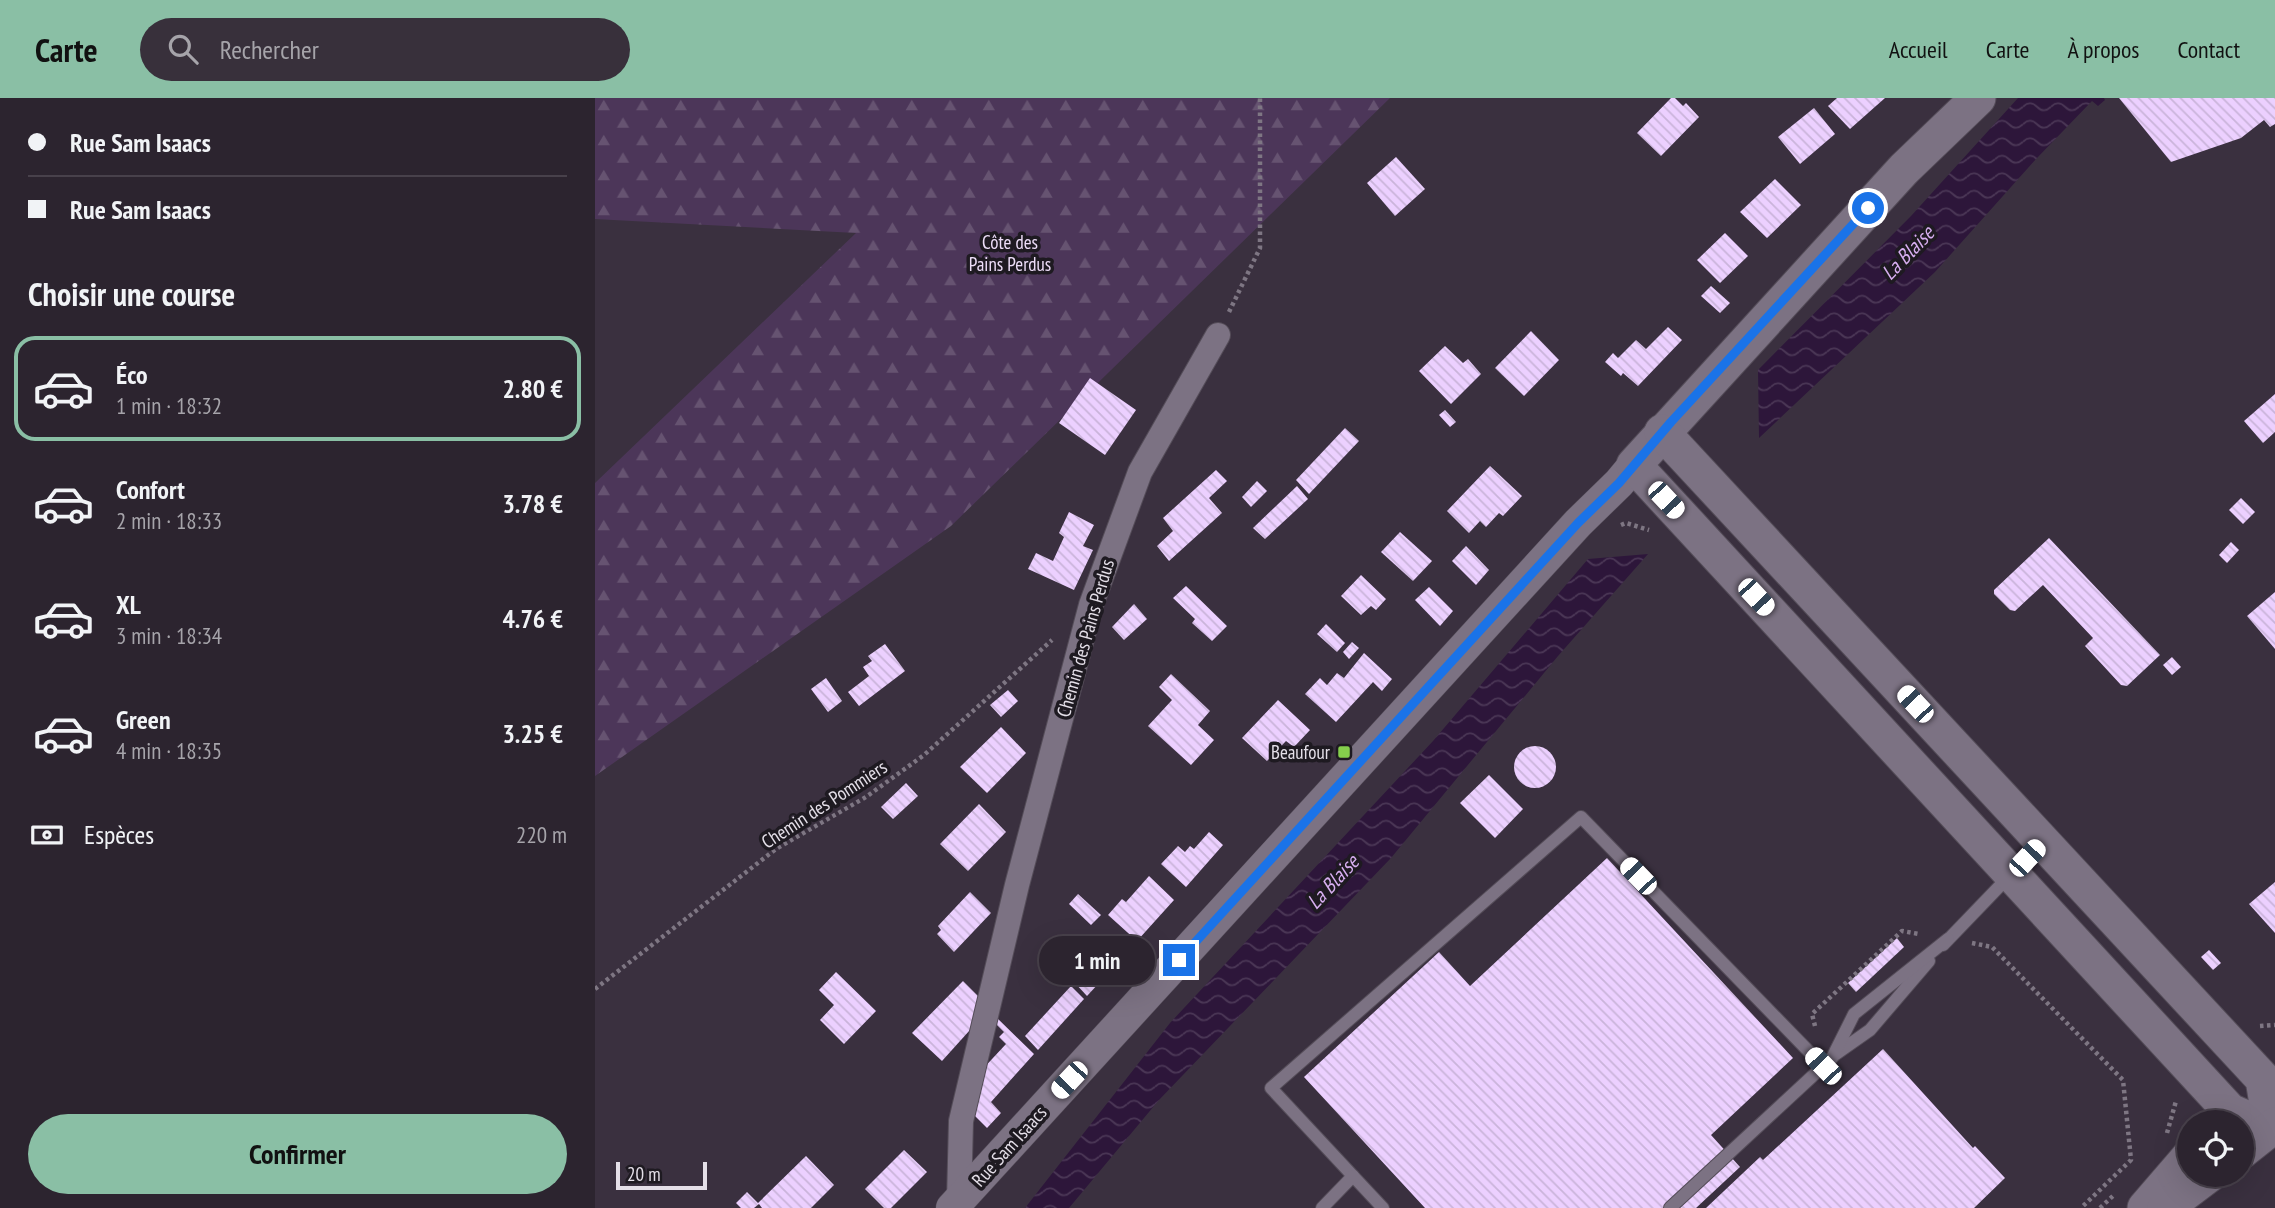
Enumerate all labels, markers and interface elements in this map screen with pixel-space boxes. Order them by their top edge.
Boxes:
search box [140,18,630,81]
text: Carte [35,28,98,71]
icon: search [164,30,202,68]
text: Rechercher [220,33,319,66]
text: Accueil [1889,34,1948,65]
text: Carte [1986,34,2029,65]
text: À propos [2067,34,2139,65]
text: Contact [2177,34,2240,65]
text: Rue Sam Isaacs [70,126,211,159]
route start [1852,192,1884,224]
text: Rue Sam Isaacs [70,193,211,226]
water label: La Blaise [1875,219,1941,285]
park label: Côte des Pains Perdus [969,230,1051,276]
text: Choisir une course [28,273,235,315]
icon: car [32,357,95,420]
text: Éco [116,358,148,391]
text: 2.80 € [502,372,563,405]
text: 1 min · 18:32 [116,391,222,420]
icon: car [32,472,95,535]
text: Confort [116,473,185,506]
car [1644,477,1689,523]
text: 3.78 € [502,487,563,520]
text: 2 min · 18:33 [116,506,222,535]
street label: Chemin des Pains Perdus [1051,556,1119,720]
car [1734,574,1779,620]
icon: car [32,587,95,650]
text: XL [116,588,141,621]
text: 4.76 € [502,602,563,635]
text: 3 min · 18:34 [116,621,222,650]
car [1893,681,1938,727]
icon: car [32,702,95,765]
text: Green [116,703,171,736]
text: 3.25 € [502,717,563,750]
text: 4 min · 18:35 [116,736,222,765]
place label: Beaufour [1271,740,1331,764]
marker: Beaufour [1336,744,1352,760]
street label: Chemin des Pommiers [757,754,891,854]
icon: cash [28,816,66,854]
text: Espèces [84,818,154,851]
text: 220 m [516,820,567,849]
car [2005,835,2050,881]
water label: La Blaise [1301,848,1366,915]
car [1616,854,1661,898]
callout: 1 min [1039,936,1155,984]
route end [1163,944,1195,976]
text: 1 min [1074,946,1120,975]
car [1801,1044,1846,1088]
car [1047,1057,1092,1103]
street label: Rue Sam Isaacs [966,1101,1052,1191]
map controls [2177,1110,2254,1187]
button: locate [2177,1110,2254,1187]
button: Confirmer [28,1114,567,1194]
scale bar [616,1159,707,1191]
text: 20 m [627,1162,661,1186]

